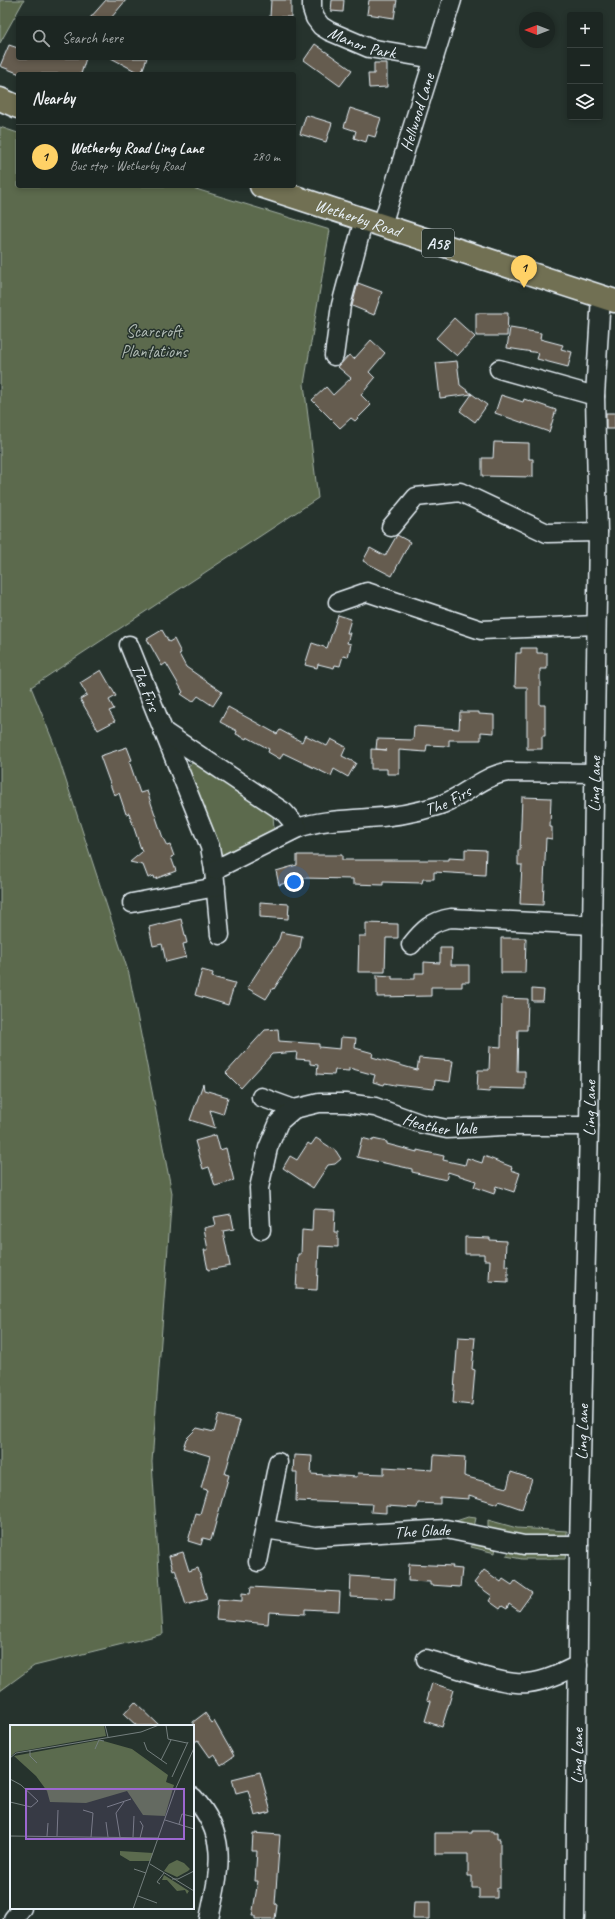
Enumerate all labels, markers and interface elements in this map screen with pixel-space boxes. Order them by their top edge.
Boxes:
north arrow [519,12,555,48]
map controls [567,12,603,120]
button: + [567,12,603,48]
search box [16,16,296,60]
street label: Manor Park [325,22,399,64]
icon: search [30,27,52,49]
text: Search here [62,29,123,48]
button: − [567,48,603,84]
street label: Hellwood Lane [396,69,440,154]
button: layers [567,84,603,120]
text: Nearby [32,88,75,109]
text: Wetherby Road Ling Lane [70,139,203,158]
text: 1 [42,149,48,165]
text: 280 m [252,149,280,165]
text: Bus stop · Wetherby Road [70,158,184,174]
street label: Wetherby Road [312,194,406,243]
road number: A58 [422,229,454,257]
pin: 1 [511,255,537,288]
park label: Scarcroft Plantations [121,321,190,362]
street label: The Firs [127,661,165,716]
street label: Ling Lane [584,755,606,812]
street label: The Firs [422,780,477,820]
your location [284,872,304,892]
street label: Ling Lane [579,1079,601,1136]
street label: Heather Vale [400,1108,479,1141]
street label: Ling Lane [571,1403,593,1460]
street label: The Glade [394,1519,454,1543]
inset map [10,1725,194,1909]
street label: Ling Lane [566,1727,588,1784]

